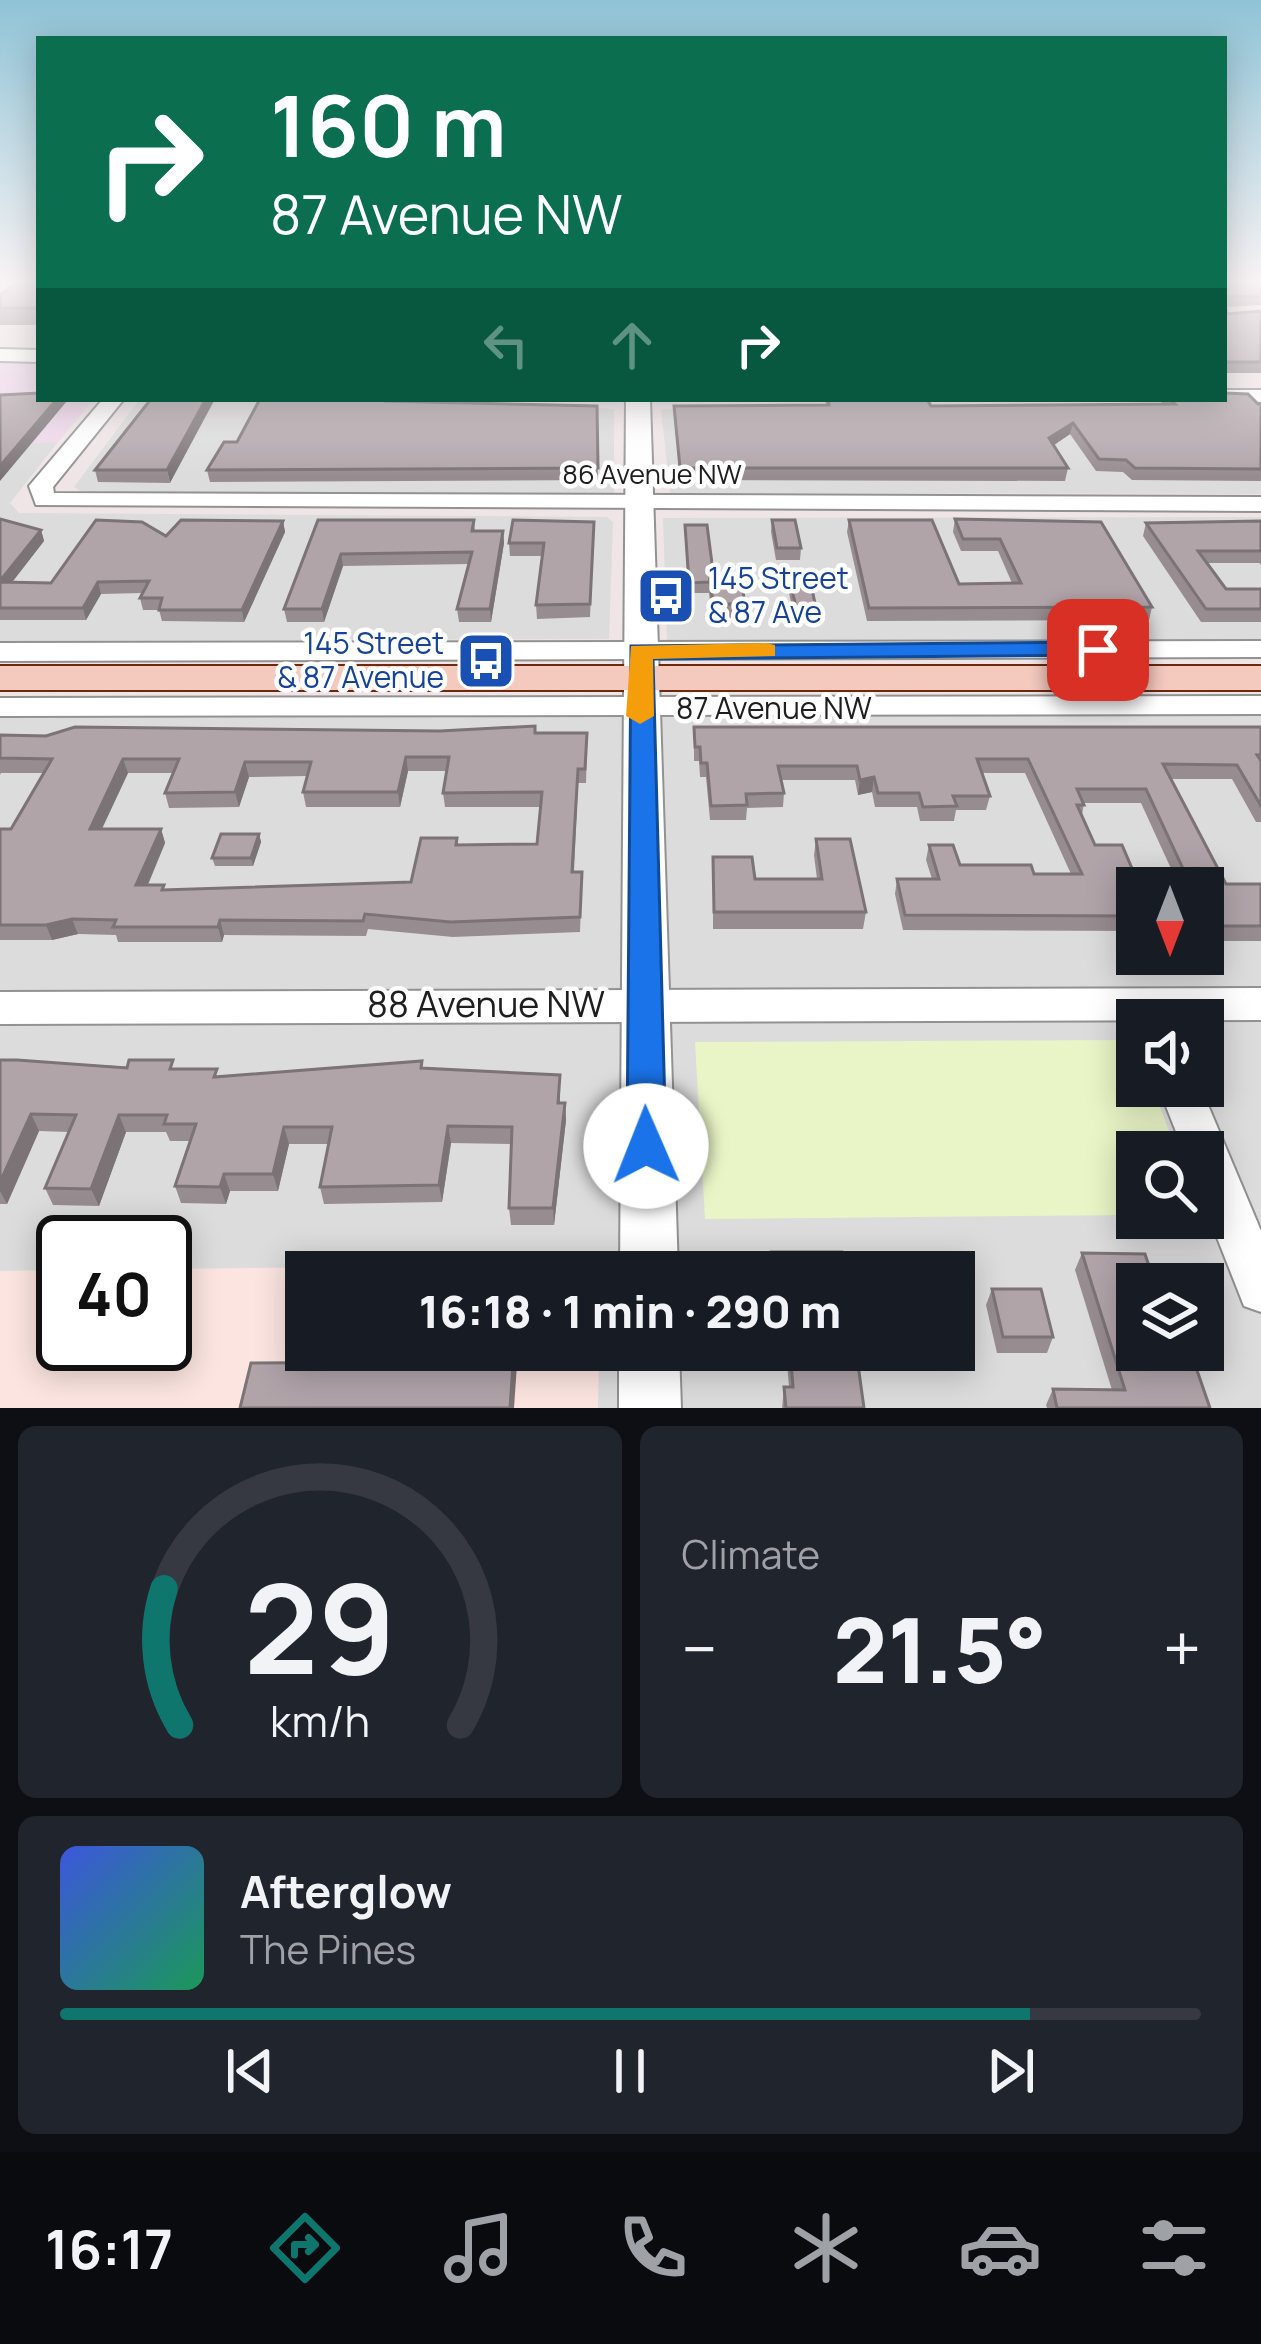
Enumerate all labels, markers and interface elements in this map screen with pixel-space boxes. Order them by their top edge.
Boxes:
text: 160 m [270,67,507,182]
icon: right [72,84,228,240]
text: 87 Avenue NW [270,176,622,250]
icon: left [473,312,539,378]
icon: ahead [599,312,665,378]
icon: right [725,312,791,378]
street label: 86 Avenue NW [562,455,742,492]
place label: 145 Street & 87 Ave [708,557,849,632]
bus stop icon: 145 Street & 87 Ave [635,565,697,627]
pin [1047,599,1149,701]
icon: arrive [1065,617,1131,683]
place label: 145 Street & 87 Avenue [277,622,444,697]
bus stop icon: 145 Street & 87 Avenue [455,630,517,692]
street label: 87 Avenue NW [676,687,872,728]
north arrow [1116,867,1224,975]
map controls [1116,867,1224,1371]
street label: 88 Avenue NW [367,979,605,1028]
button: sound [1116,999,1224,1107]
position arrow [583,1083,709,1209]
button: search [1116,1131,1224,1239]
speed limit sign: 40 [36,1215,192,1371]
button: layers [1116,1263,1224,1371]
text: 16:18 · 1 min · 290 m [419,1280,841,1342]
text: Climate [682,1527,820,1581]
text: 29 [244,1541,396,1711]
text: 21.5° [833,1587,1047,1710]
text: − [682,1603,717,1693]
text: + [1163,1603,1201,1693]
text: km/h [270,1691,370,1750]
text: Afterglow [240,1860,452,1922]
text: The Pines [240,1922,416,1976]
icon: previous [217,2038,283,2104]
icon: pause [597,2038,663,2104]
icon: next [978,2038,1044,2104]
icon: directions [263,2206,347,2290]
icon: music [437,2206,521,2290]
icon: phone [611,2206,695,2290]
icon: climate [784,2206,868,2290]
icon: car [958,2206,1042,2290]
icon: filters [1132,2206,1216,2290]
text: 16:17 [45,2211,173,2285]

